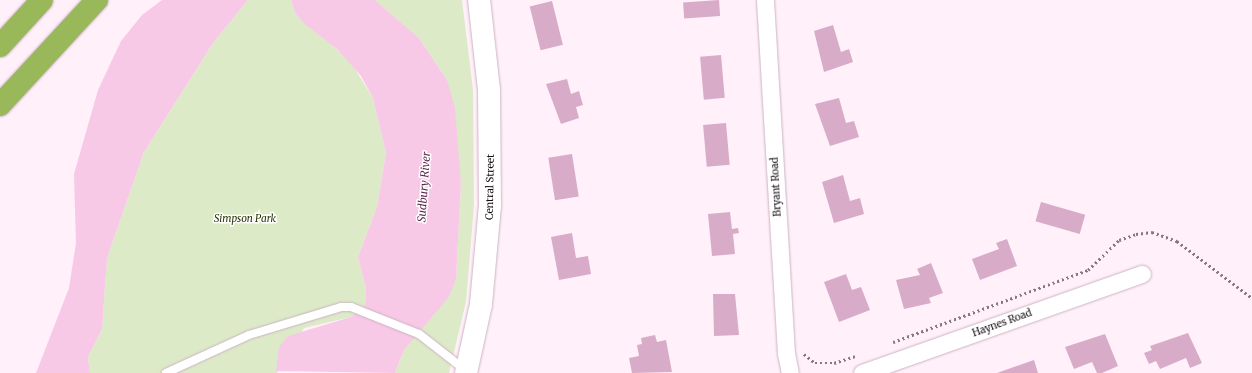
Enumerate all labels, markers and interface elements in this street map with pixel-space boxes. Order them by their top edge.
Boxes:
water label: Sudbury River [415,151,433,223]
street label: Central Street [483,154,497,220]
street label: Bryant Road [768,157,784,217]
park label: Simpson Park [214,213,276,225]
street label: Haynes Road [971,307,1033,339]

